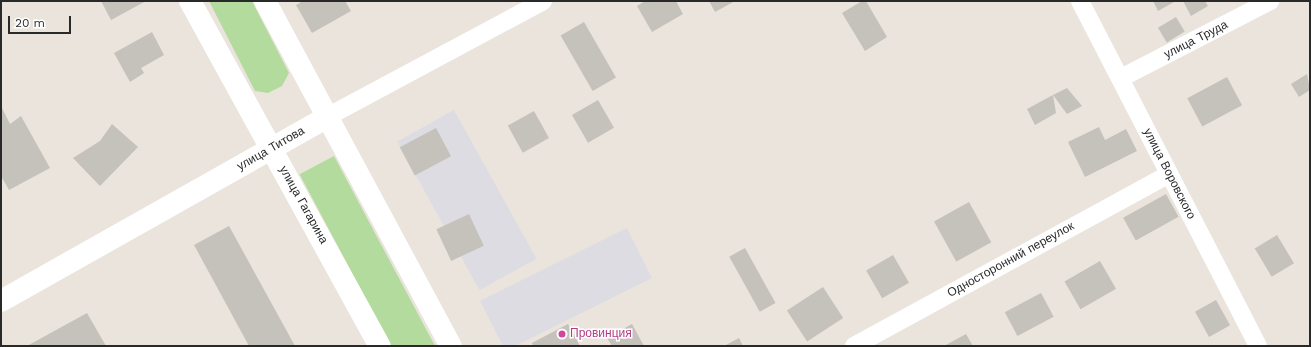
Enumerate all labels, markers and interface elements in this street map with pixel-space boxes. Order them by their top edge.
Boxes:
scale bar [10,8,73,34]
text: 20 m [15,16,45,30]
street label: улица Труда [1162,18,1230,62]
street label: улица Титова [235,124,307,174]
street label: улица Воровского [1140,126,1198,222]
street label: улица Гагарина [276,163,330,247]
street label: Односторонний переулок [945,219,1077,301]
place label: Провинция [570,327,632,341]
marker: Провинция [557,329,567,339]

